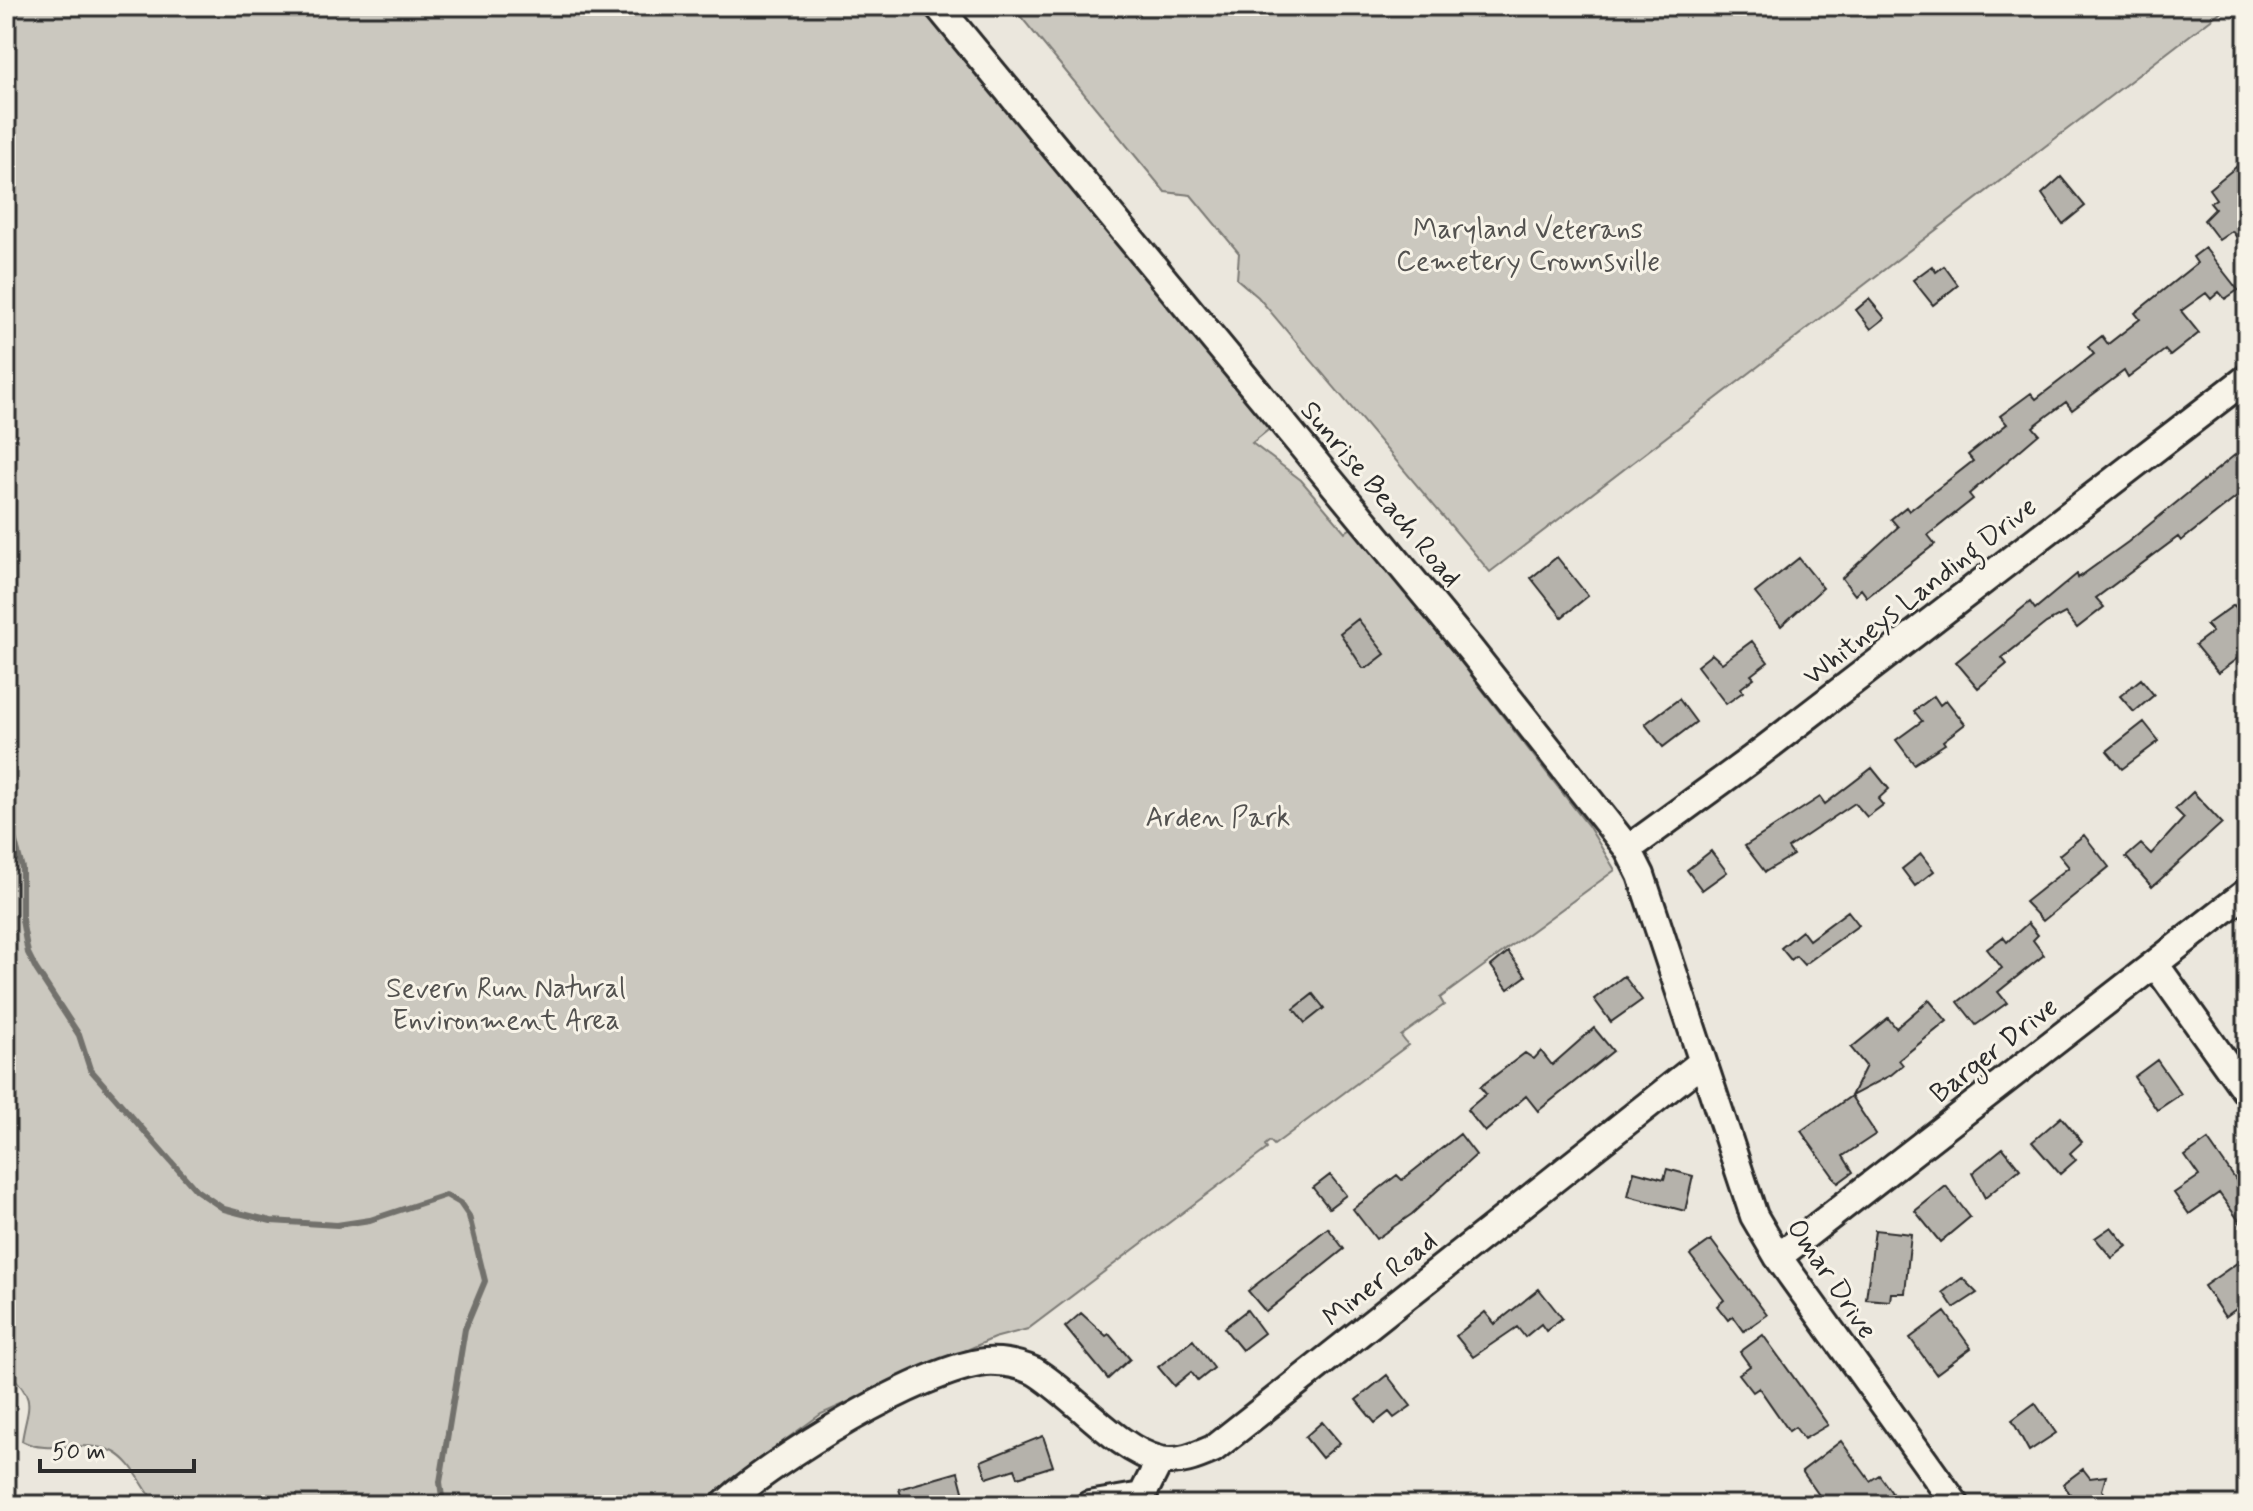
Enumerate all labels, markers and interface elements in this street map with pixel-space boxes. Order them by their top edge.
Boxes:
park label: Maryland Veterans Cemetery Crownsville [1396,212,1660,281]
street label: Sunrise Beach Road [1291,394,1469,596]
street label: Whitneys Landing Drive [1796,489,2047,697]
park label: Arden Park [1146,800,1291,837]
park label: Severn Run Natural Environment Area [386,971,626,1040]
street label: Barger Drive [1923,989,2067,1114]
street label: Omar Drive [1777,1212,1885,1347]
street label: Miner Road [1316,1224,1445,1336]
scale bar [40,1423,194,1473]
text: 50 m [52,1437,106,1468]

